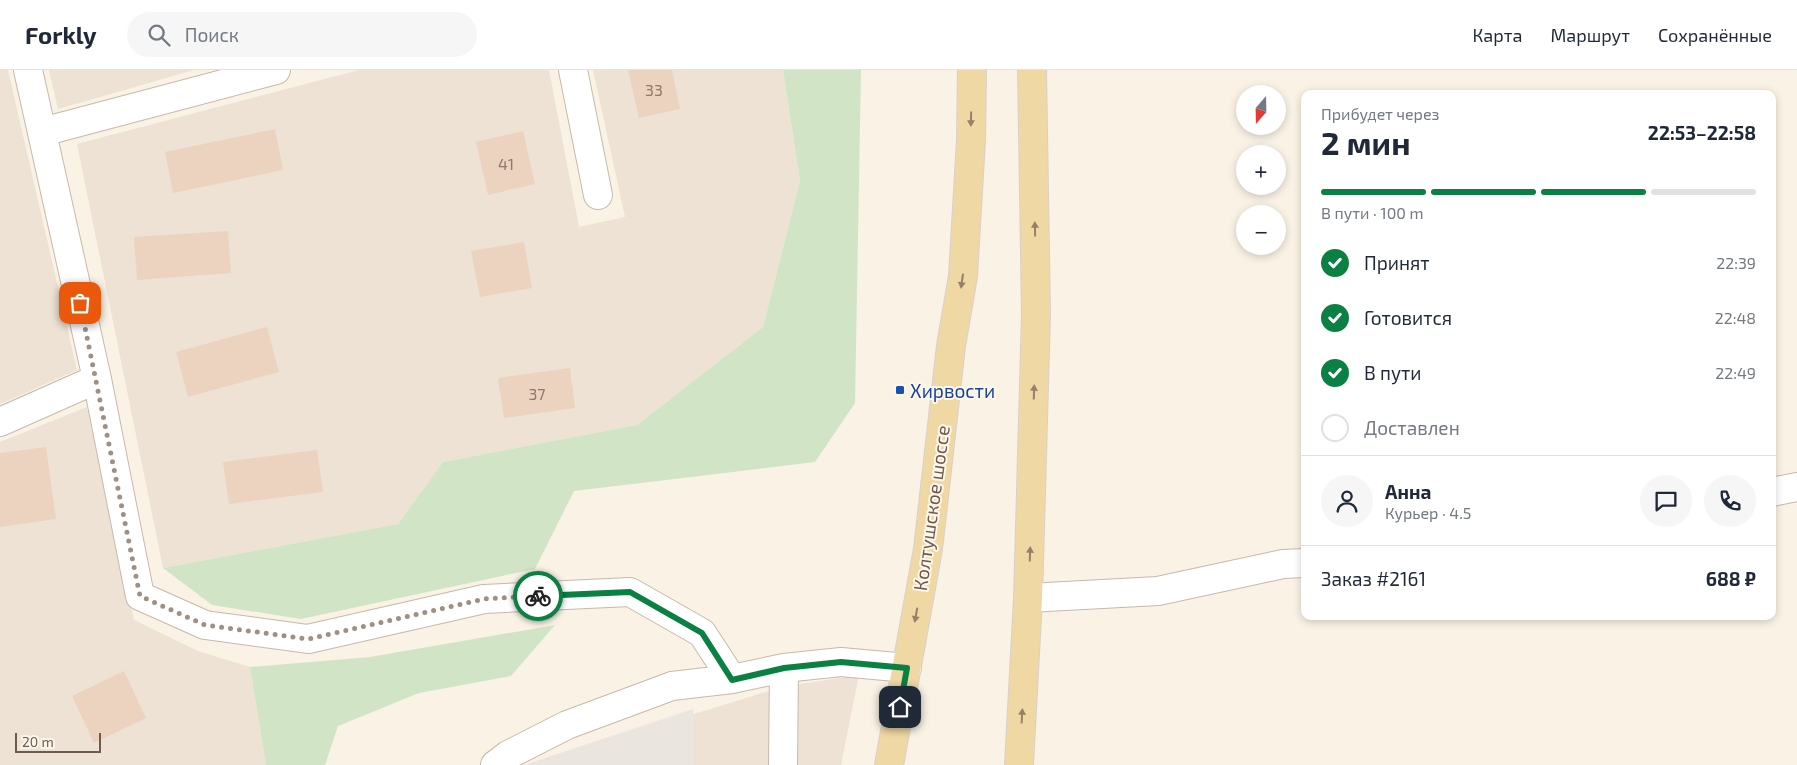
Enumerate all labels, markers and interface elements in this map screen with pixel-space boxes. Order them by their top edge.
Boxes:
search box [127,12,477,57]
text: Forkly [25,20,97,49]
icon: search [145,21,173,49]
text: Поиск [185,23,239,46]
text: Карта [1472,24,1522,46]
text: Маршрут [1550,24,1630,46]
text: Сохранённые [1658,24,1772,46]
house number: 33 [645,80,663,99]
north arrow [1236,85,1286,135]
map controls [1236,85,1286,255]
text: Прибудет через [1321,104,1439,123]
one-way arrow [967,111,975,127]
text: 22:53–22:58 [1648,121,1756,144]
text: 2 мин [1321,123,1411,161]
button: + [1236,145,1286,195]
house number: 41 [498,154,514,173]
text: В пути · 100 m [1321,203,1424,222]
button: − [1236,205,1286,255]
one-way arrow [1030,221,1038,237]
icon: check [1321,249,1349,277]
text: Принят [1364,251,1430,274]
text: 22:39 [1716,253,1756,272]
one-way arrow [958,273,966,289]
pin [59,282,101,324]
icon: bag [66,289,94,317]
icon: check [1321,304,1349,332]
text: Готовится [1364,306,1452,329]
text: 22:48 [1715,308,1756,327]
icon: check [1321,359,1349,387]
text: В пути [1364,361,1422,384]
text: 22:49 [1715,363,1756,382]
place label: Хирвости [910,379,995,402]
one-way arrow [1030,383,1038,399]
house number: 37 [528,384,546,403]
marker: Хирвости [894,384,906,396]
text: Доставлен [1364,416,1460,439]
street label: Колтушское шоссе [908,424,955,592]
button: person [1321,475,1373,527]
button: chat [1640,475,1692,527]
button: phone [1704,475,1756,527]
text: Анна [1385,480,1431,503]
text: Курьер · 4.5 [1385,503,1471,522]
one-way arrow [1026,546,1034,562]
text: Заказ #2161 [1321,567,1426,590]
text: 688 ₽ [1706,567,1756,590]
courier [513,571,563,621]
icon: bike [524,582,552,610]
one-way arrow [912,608,920,624]
pin [879,686,921,728]
icon: home [886,693,914,721]
one-way arrow [1018,708,1026,724]
scale bar [15,730,101,753]
text: 20 m [22,733,54,750]

